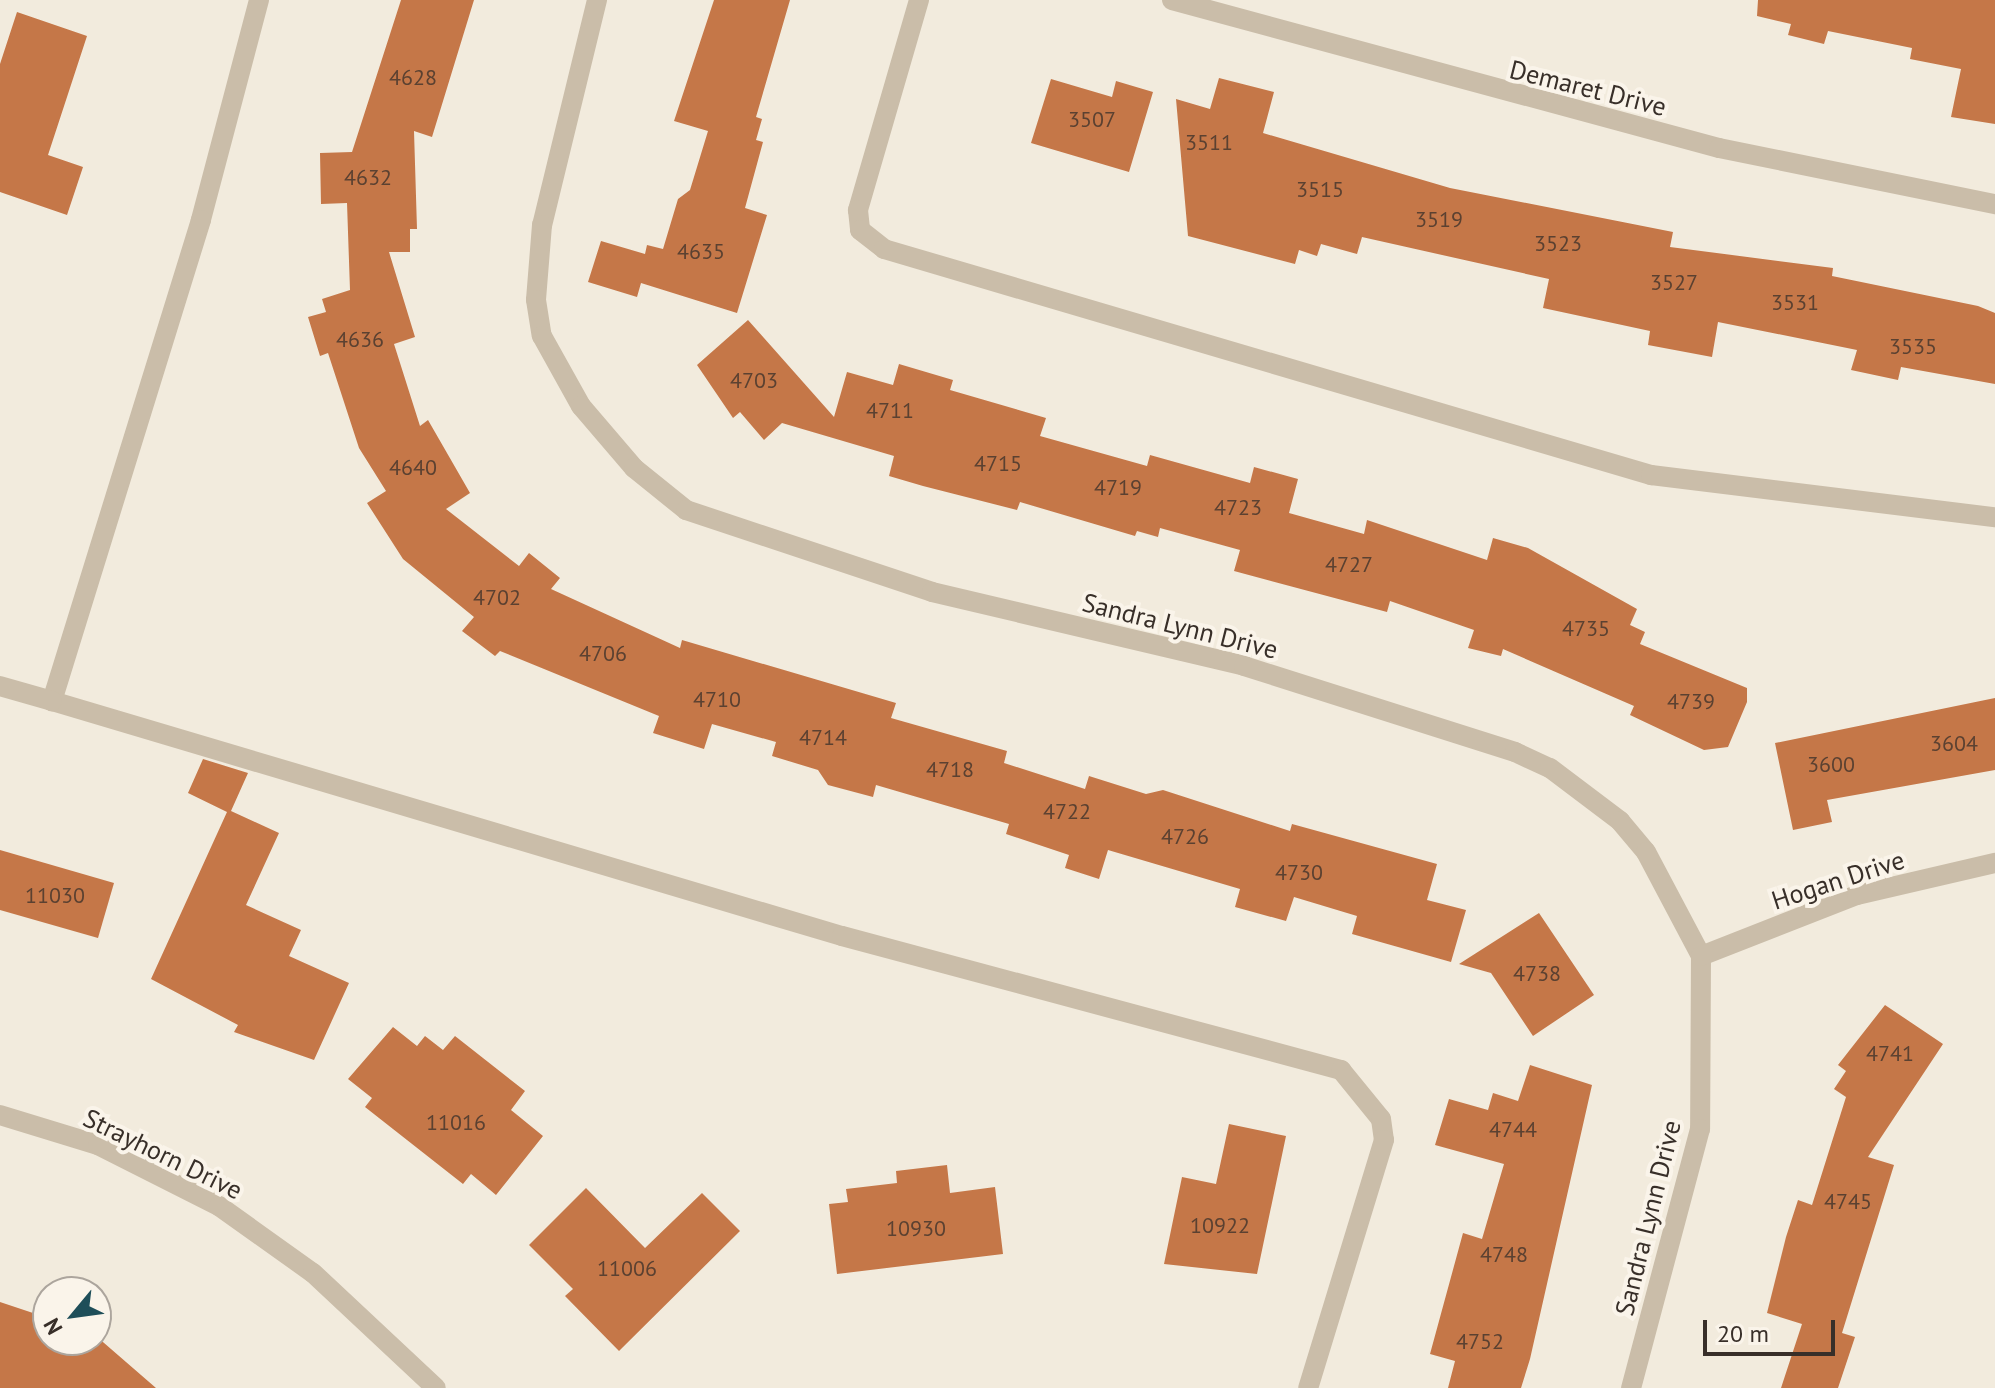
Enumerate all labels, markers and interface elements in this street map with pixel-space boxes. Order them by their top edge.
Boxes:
street label: Demaret Drive [1506,53,1670,123]
house number: 4628 [389,65,437,91]
house number: 3507 [1068,107,1116,133]
house number: 3511 [1185,130,1233,156]
house number: 4632 [344,165,392,191]
house number: 3515 [1296,177,1344,203]
house number: 3519 [1415,207,1463,233]
house number: 3523 [1534,231,1582,257]
house number: 4635 [677,239,725,265]
house number: 3527 [1650,270,1698,296]
house number: 3531 [1771,290,1819,316]
house number: 4636 [336,327,384,353]
house number: 3535 [1889,334,1937,360]
house number: 4703 [730,368,778,394]
house number: 4711 [866,398,914,424]
house number: 4715 [974,451,1022,477]
house number: 4640 [389,455,437,481]
house number: 4719 [1094,475,1142,501]
house number: 4723 [1214,495,1262,521]
house number: 4727 [1325,552,1373,578]
house number: 4702 [473,585,521,611]
street label: Sandra Lynn Drive [1079,587,1281,665]
house number: 4735 [1562,616,1610,642]
house number: 4706 [579,641,627,667]
house number: 4710 [693,687,741,713]
house number: 4739 [1667,689,1715,715]
house number: 4714 [799,725,847,751]
house number: 3604 [1930,731,1978,757]
house number: 3600 [1807,752,1855,778]
house number: 4718 [926,757,974,783]
house number: 4722 [1043,799,1091,825]
house number: 4726 [1161,824,1209,850]
street label: Hogan Drive [1768,844,1908,916]
house number: 4730 [1275,860,1323,886]
house number: 11030 [25,883,85,909]
house number: 4738 [1513,961,1561,987]
house number: 4741 [1866,1041,1914,1067]
street label: Strayhorn Drive [78,1102,248,1206]
house number: 11016 [426,1110,486,1136]
house number: 4744 [1489,1117,1537,1143]
street label: Sandra Lynn Drive [1609,1117,1687,1319]
house number: 4745 [1824,1189,1872,1215]
house number: 10922 [1190,1213,1250,1239]
house number: 10930 [886,1216,946,1242]
house number: 4748 [1480,1242,1528,1268]
house number: 11006 [597,1256,657,1282]
north arrow [32,1276,112,1356]
scale bar [1707,1304,1839,1354]
text: N [37,1314,69,1340]
text: 20 m [1717,1318,1769,1349]
house number: 4752 [1456,1329,1504,1355]

